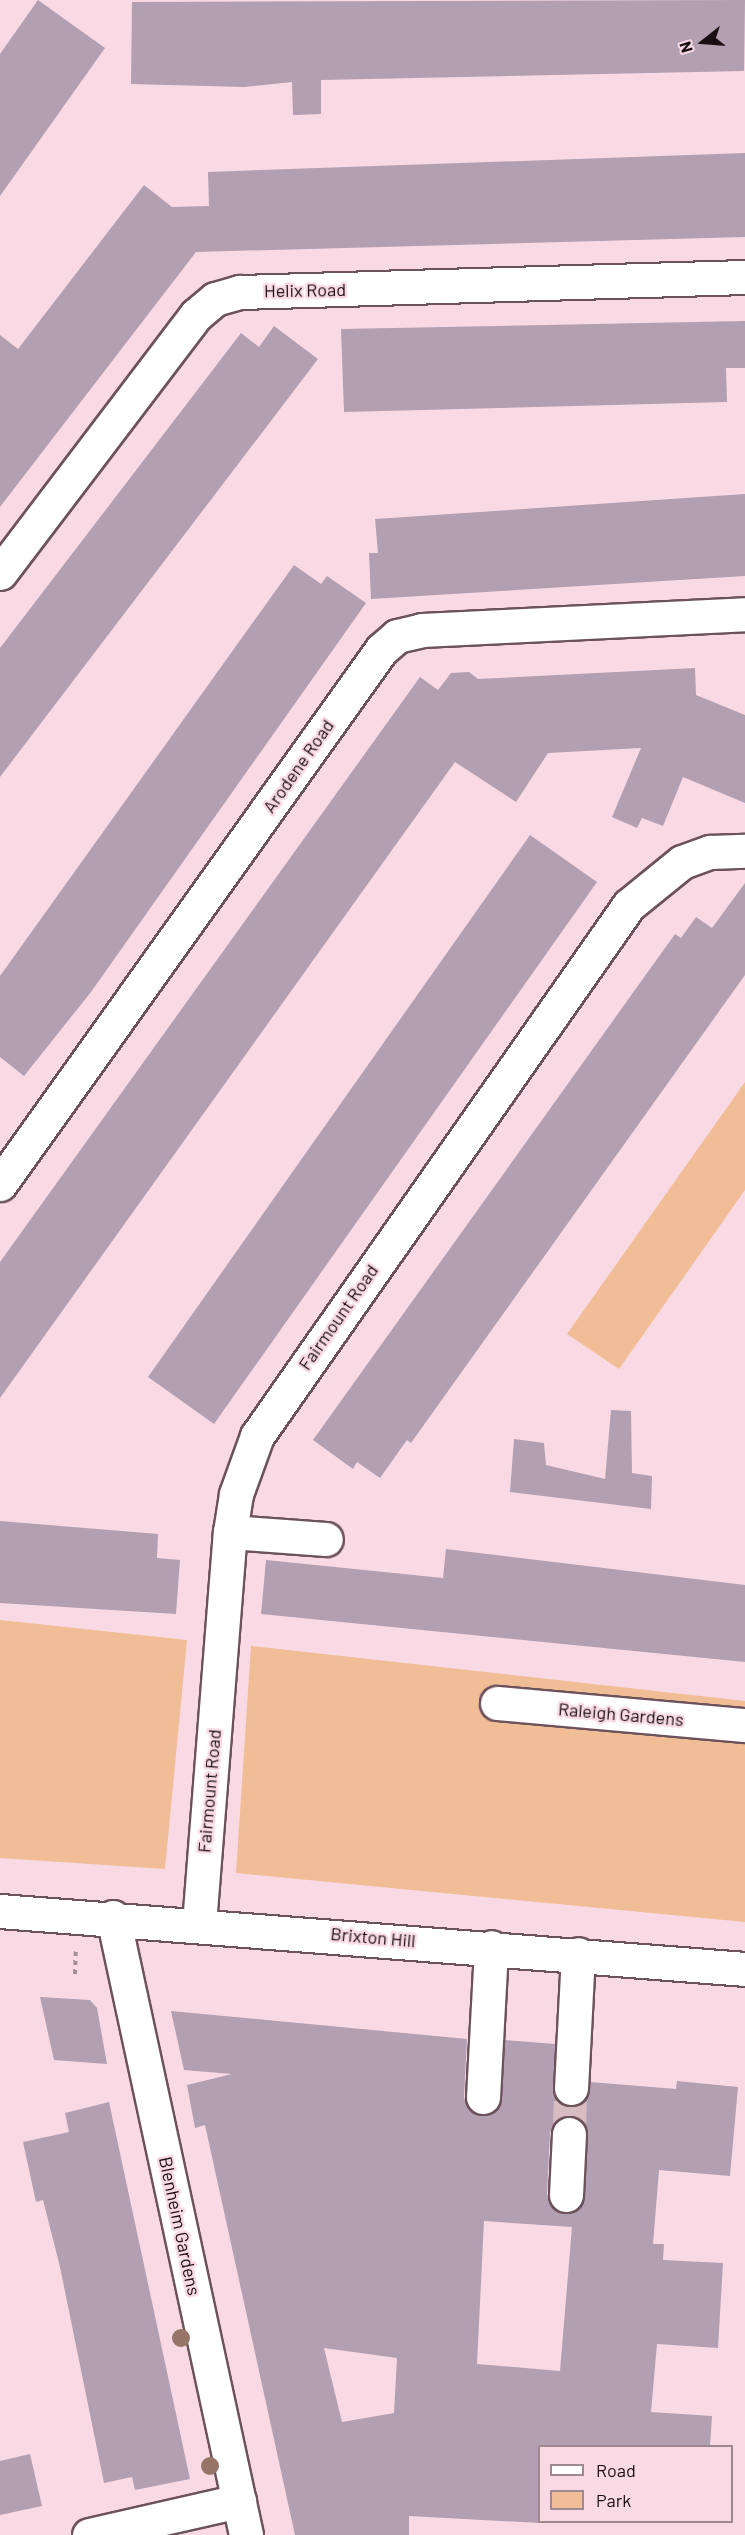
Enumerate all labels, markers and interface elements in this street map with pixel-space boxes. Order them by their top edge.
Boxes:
north arrow [673,12,733,72]
text: N [675,40,696,55]
street label: Helix Road [264,278,346,302]
street label: Arodene Road [258,715,338,817]
street label: Fairmount Road [294,1260,382,1374]
street label: Raleigh Gardens [557,1698,685,1730]
street label: Fairmount Road [193,1728,225,1854]
street label: Brixton Hill [330,1923,416,1951]
street label: Blenheim Gardens [155,2155,205,2297]
legend [538,2445,733,2523]
text: Road [596,2459,636,2481]
text: Park [596,2489,631,2511]

